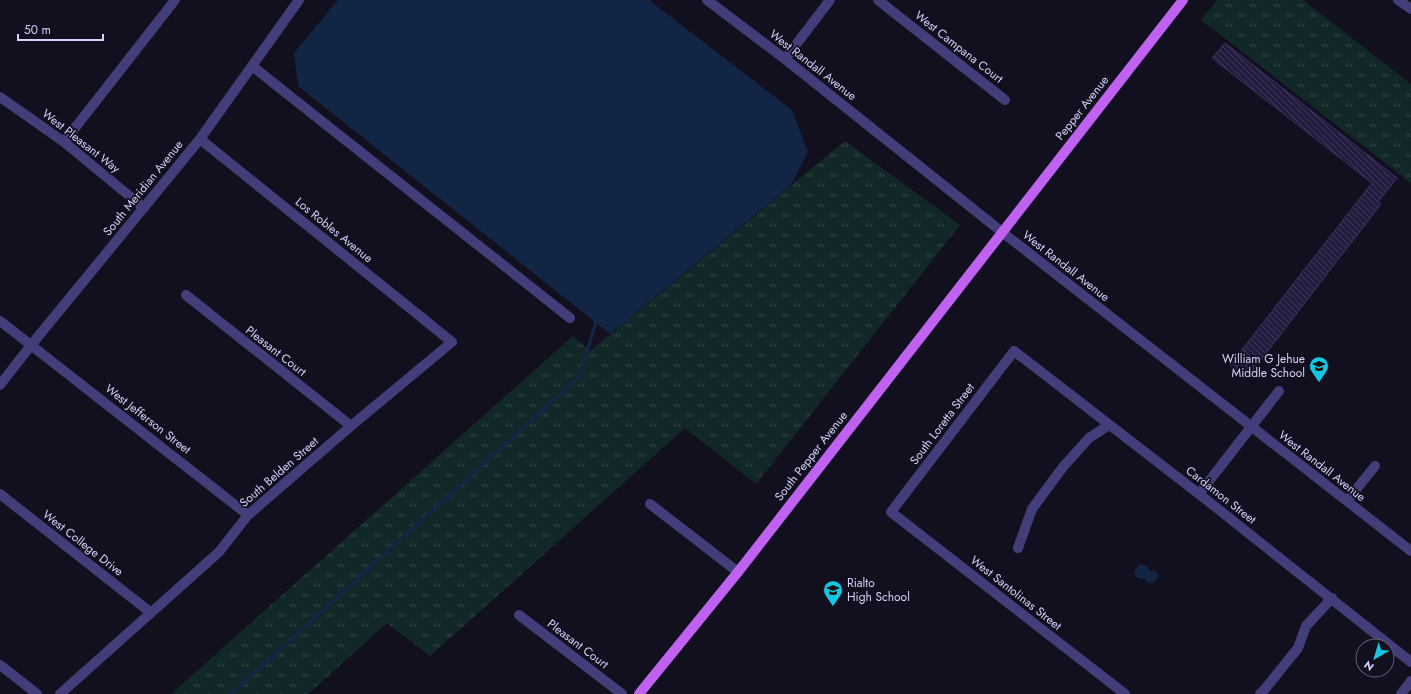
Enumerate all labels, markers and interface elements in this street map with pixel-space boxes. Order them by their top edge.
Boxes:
street label: West Campana Court [911,7,1007,87]
scale bar [18,16,103,42]
text: 50 m [24,21,51,39]
street label: West Randall Avenue [766,25,860,105]
street label: Pepper Avenue [1051,72,1113,144]
street label: West Pleasant Way [38,105,124,178]
street label: South Meridian Avenue [99,136,187,240]
street label: Los Robles Avenue [291,193,377,267]
street label: West Randall Avenue [1019,226,1113,306]
street label: Pleasant Court [242,322,310,381]
place label: William G Jehue Middle School [1222,350,1305,382]
school or university icon: William G Jehue Middle School [1308,355,1330,383]
street label: South Loretta Street [905,379,979,469]
street label: West Jefferson Street [101,380,195,458]
street label: South Pepper Avenue [770,407,852,505]
street label: West Randall Avenue [1275,426,1369,506]
street label: South Belden Street [236,433,322,511]
street label: Cardamon Street [1182,462,1260,528]
street label: West College Drive [39,506,127,580]
street label: West Santolinas Street [967,552,1066,634]
place label: Rialto High School [847,574,910,606]
school or university icon: Rialto High School [822,579,844,607]
street label: Pleasant Court [544,615,613,673]
north arrow [1355,638,1395,678]
text: N [1360,657,1377,675]

